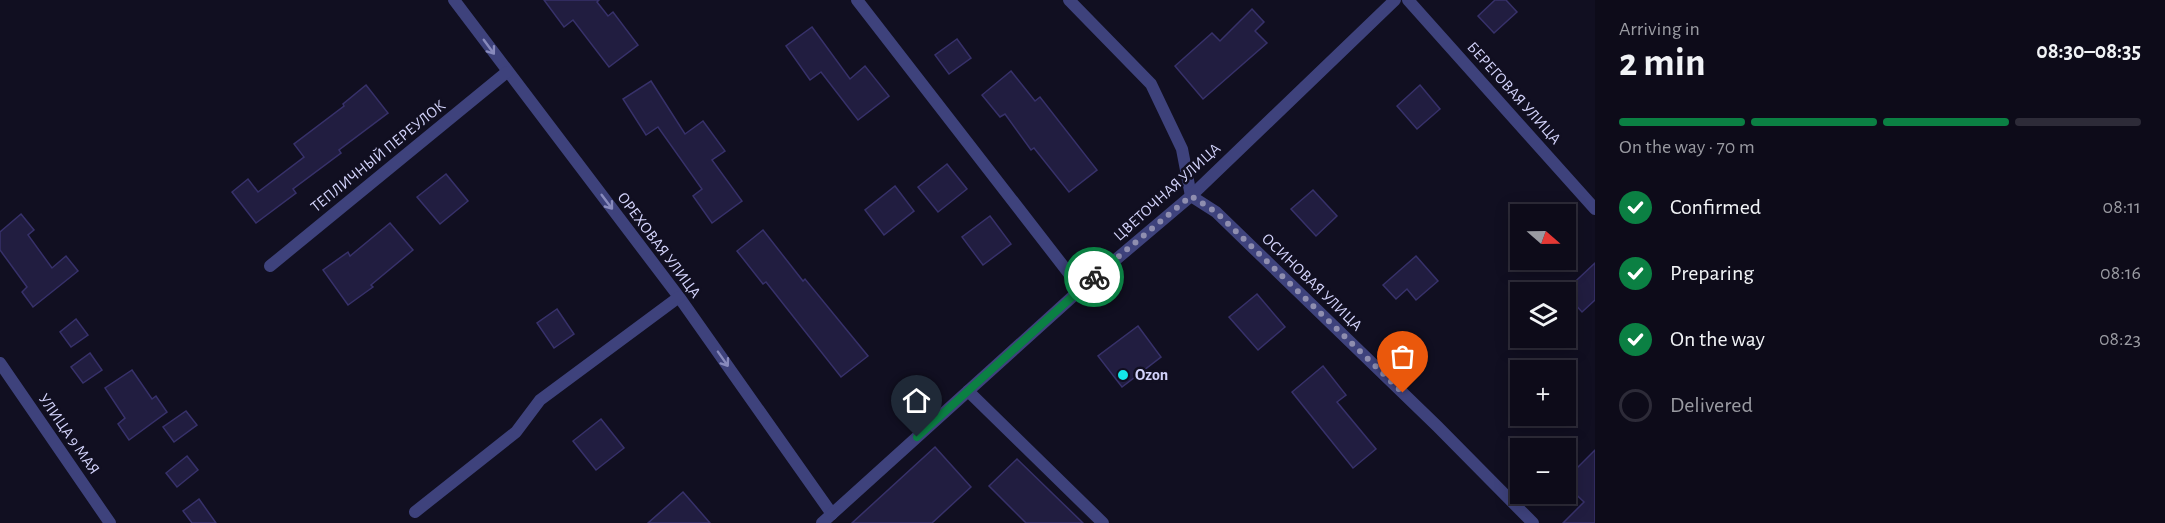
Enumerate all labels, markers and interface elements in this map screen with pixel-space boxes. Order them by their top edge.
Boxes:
text: Arriving in [1619,19,1700,39]
one-way arrow [483,39,495,55]
street label: БЕРЕГОВАЯ УЛИЦА [1464,39,1564,148]
text: 08:30–08:35 [2036,40,2141,62]
text: 2 min [1619,44,1706,83]
street label: ТЕПЛИЧНЫЙ ПЕРЕУЛОК [307,96,448,215]
text: On the way · 70 m [1619,137,1755,157]
street label: ЦВЕТОЧНАЯ УЛИЦА [1110,140,1224,244]
street label: ОРЕХОВАЯ УЛИЦА [614,189,704,301]
icon: check [1619,191,1652,224]
one-way arrow [600,194,613,210]
text: Confirmed [1670,196,1761,218]
text: 08:11 [2103,197,2141,217]
north arrow [1510,204,1576,270]
map controls [1510,204,1576,504]
street label: ОСИНОВАЯ УЛИЦА [1259,230,1366,334]
courier [1064,247,1124,307]
icon: check [1619,257,1652,290]
icon: bike [1078,261,1111,294]
text: Preparing [1670,262,1754,284]
text: 08:16 [2100,263,2141,283]
button: layers [1510,282,1576,348]
icon: check [1619,323,1652,356]
text: On the way [1670,328,1765,350]
text: 08:23 [2099,329,2141,349]
pin [1377,331,1428,393]
icon: bag [1386,340,1419,373]
one-way arrow [717,351,729,367]
button: + [1510,360,1576,426]
place label: Ozon [1135,367,1168,383]
marker: Ozon [1116,368,1130,382]
pin [891,375,942,437]
icon: home [900,384,933,417]
street label: УЛИЦА 9 МАЯ [35,391,103,477]
text: Delivered [1670,394,1753,416]
button: − [1510,438,1576,504]

